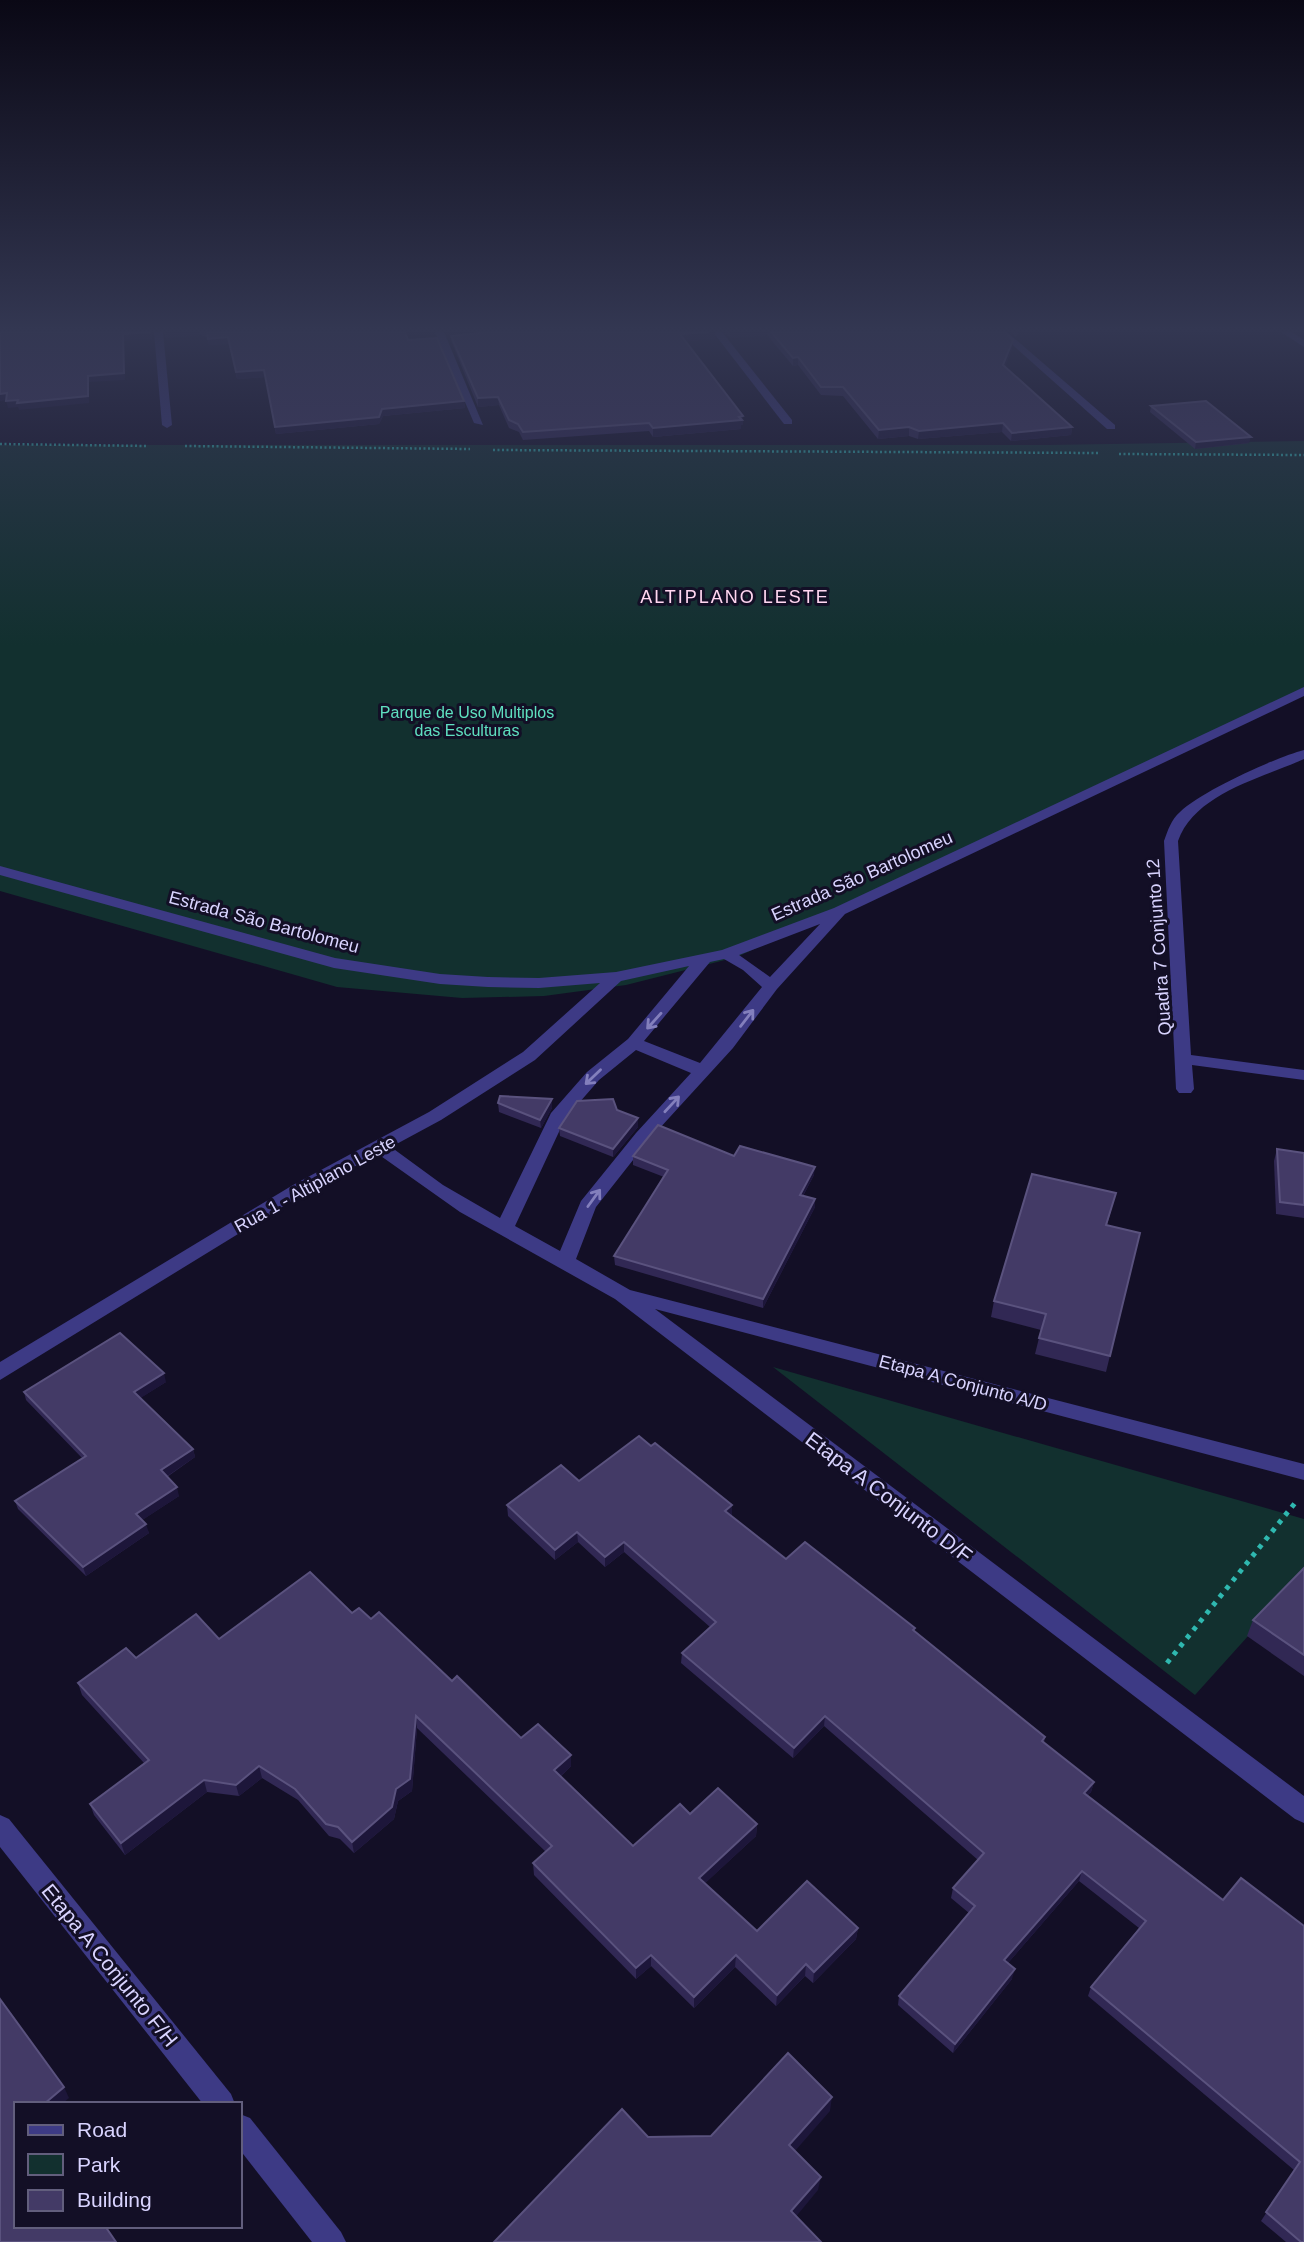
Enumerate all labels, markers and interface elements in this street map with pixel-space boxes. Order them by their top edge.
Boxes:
district label: ALTIPLANO LESTE [640,587,830,607]
park label: Parque de Uso Multiplos das Esculturas [380,704,554,739]
street label: Estrada São Bartolomeu [768,827,956,925]
street label: Quadra 7 Conjunto 12 [1143,858,1175,1036]
street label: Estrada São Bartolomeu [167,887,361,957]
one-way arrow [739,1009,754,1028]
one-way arrow [646,1012,662,1030]
one-way arrow [585,1069,602,1086]
one-way arrow [664,1096,681,1113]
street label: Rua 1 - Altiplano Leste [231,1131,399,1237]
one-way arrow [586,1189,601,1208]
street label: Etapa A Conjunto A/D [877,1351,1049,1415]
street label: Etapa A Conjunto D/F [801,1427,977,1567]
street label: Etapa A Conjunto F/H [38,1879,182,2051]
legend [14,2102,242,2228]
text: Road [77,2118,127,2141]
text: Park [77,2153,121,2176]
text: Building [77,2188,152,2211]

